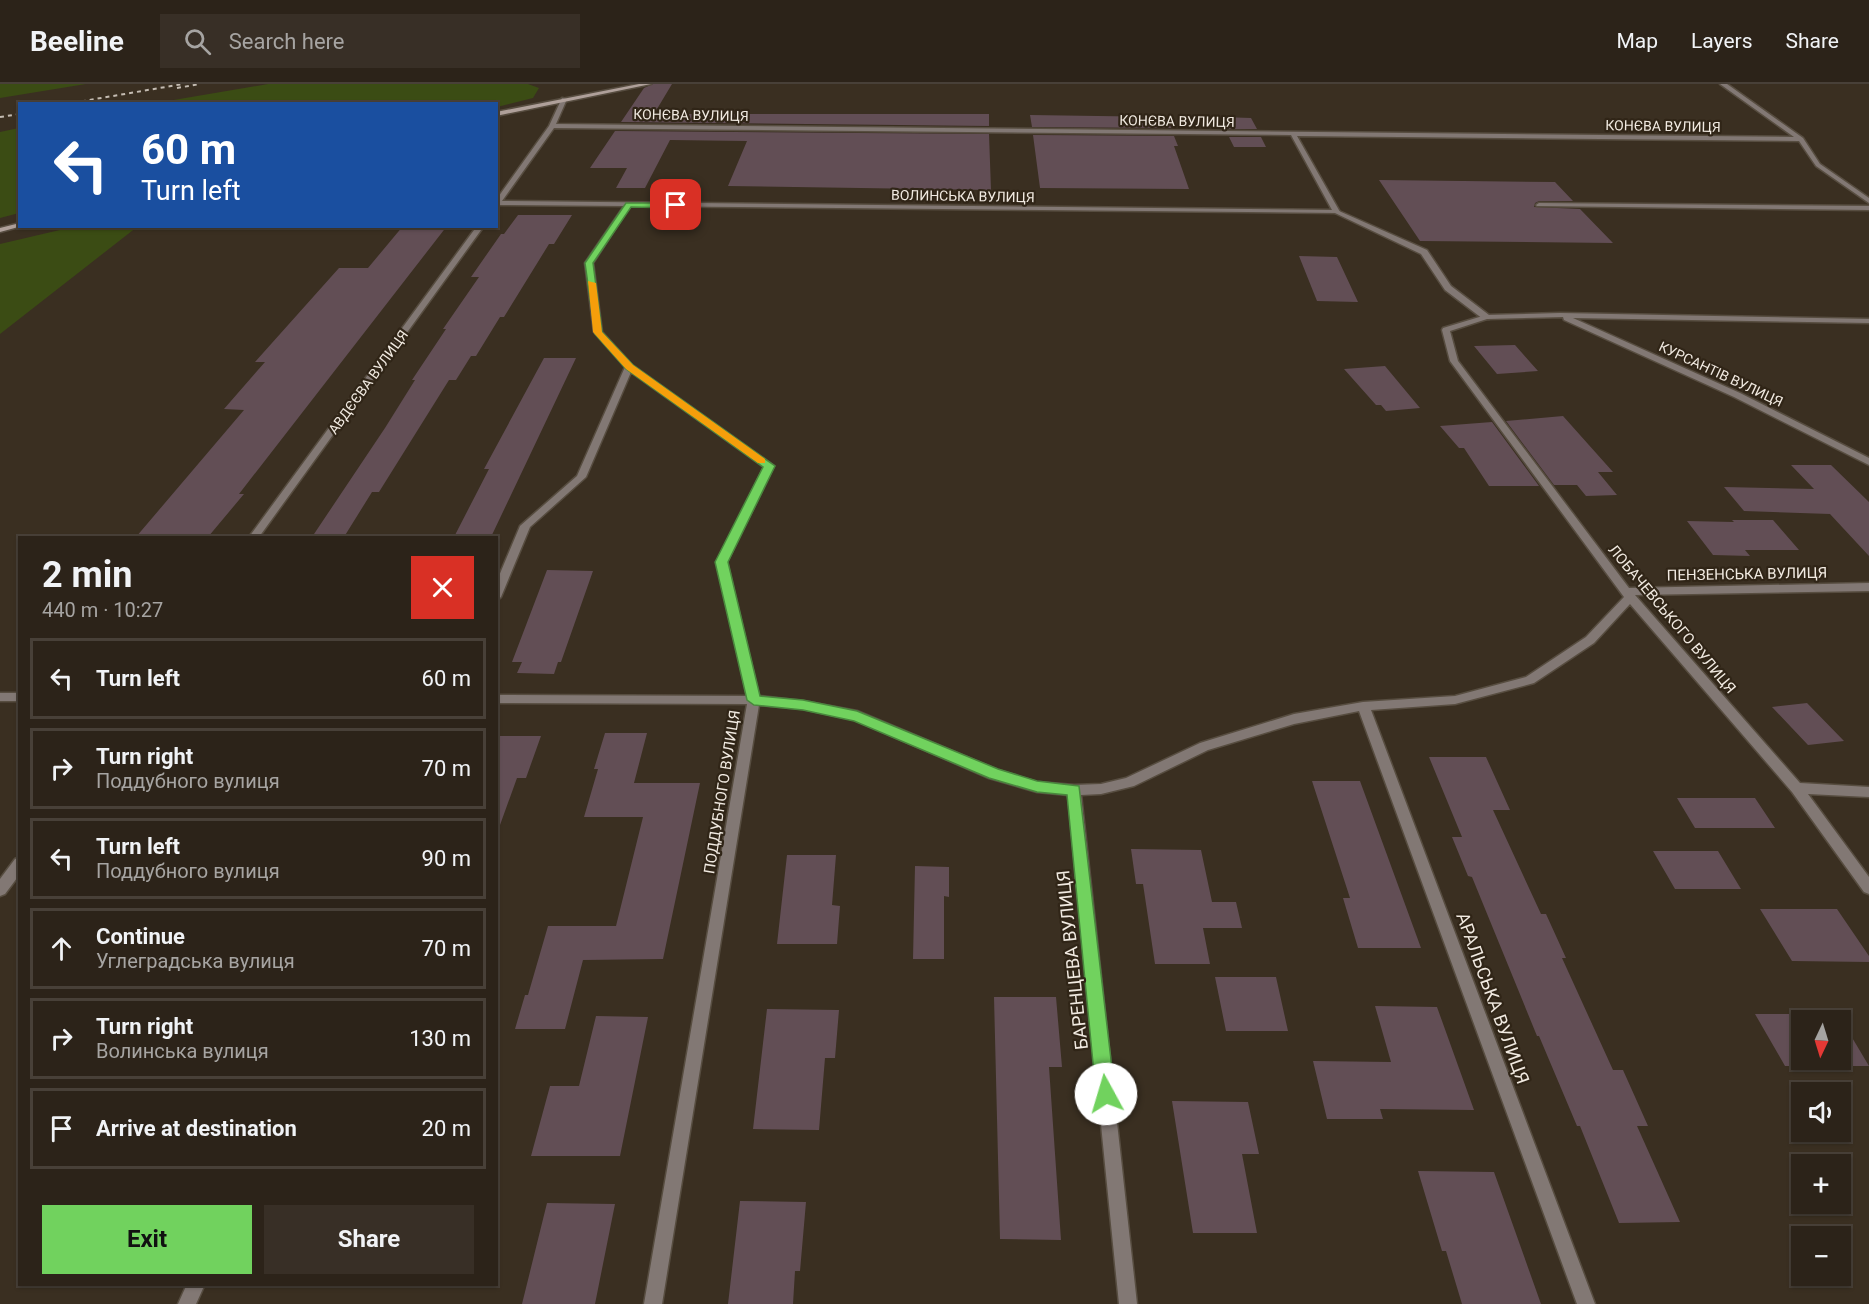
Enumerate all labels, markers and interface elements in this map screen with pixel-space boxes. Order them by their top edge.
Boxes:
search box [160,14,580,68]
text: Beeline [30,25,124,58]
icon: search [181,25,214,58]
text: Search here [229,29,345,54]
text: Map [1616,29,1658,53]
text: Layers [1691,29,1752,53]
text: Share [1785,29,1839,53]
street label: КОНЄВА ВУЛИЦЯ [633,106,749,124]
street label: КОНЄВА ВУЛИЦЯ [1119,112,1235,130]
street label: КОНЄВА ВУЛИЦЯ [1605,117,1721,135]
text: 60 m [141,125,236,174]
icon: left [42,126,120,204]
text: Turn left [141,175,241,207]
pin [650,179,701,230]
street label: ВОЛИНСЬКА ВУЛИЦЯ [891,187,1035,205]
icon: arrive [659,188,692,221]
street label: АВДЄЄВА ВУЛИЦЯ [325,327,411,437]
street label: КУРСАНТІВ ВУЛИЦЯ [1656,338,1786,410]
street label: ЛОБАЧЕВСЬКОГО ВУЛИЦЯ [1604,541,1740,697]
text: 2 min [42,554,133,596]
button: close [411,556,474,619]
street label: ПЕНЗЕНСЬКА ВУЛИЦЯ [1667,564,1827,584]
text: 440 m · 10:27 [42,598,163,622]
icon: left [45,662,78,695]
text: Turn left [96,666,180,691]
text: 60 m [422,666,471,691]
street label: ПОДДУБНОГО ВУЛИЦЯ [700,709,744,875]
text: Turn right [96,744,193,769]
icon: right [45,752,78,785]
text: 70 m [422,756,471,781]
text: Поддубного вулиця [96,769,280,793]
text: Turn left [96,834,180,859]
icon: left [45,842,78,875]
text: 90 m [422,846,471,871]
text: Поддубного вулиця [96,859,280,883]
street label: БАРЕНЦЕВА ВУЛИЦЯ [1052,869,1092,1051]
street label: АРАЛЬСЬКА ВУЛИЦЯ [1452,909,1534,1087]
text: Continue [96,924,185,949]
icon: ahead [45,932,78,965]
text: 70 m [422,936,471,961]
text: Углеградська вулиця [96,949,295,973]
north arrow [1791,1010,1851,1070]
map controls [1791,1010,1851,1286]
text: Turn right [96,1014,193,1039]
icon: right [45,1022,78,1055]
text: 130 m [409,1026,471,1051]
text: Волинська вулиця [96,1039,269,1063]
position arrow [1074,1062,1138,1126]
button: sound [1791,1082,1851,1142]
icon: arrive [45,1112,78,1145]
text: Arrive at destination [96,1116,297,1141]
text: 20 m [422,1116,471,1141]
button: + [1791,1154,1851,1214]
button: Exit [42,1205,252,1274]
button: Share [264,1205,474,1274]
button: − [1791,1226,1851,1286]

